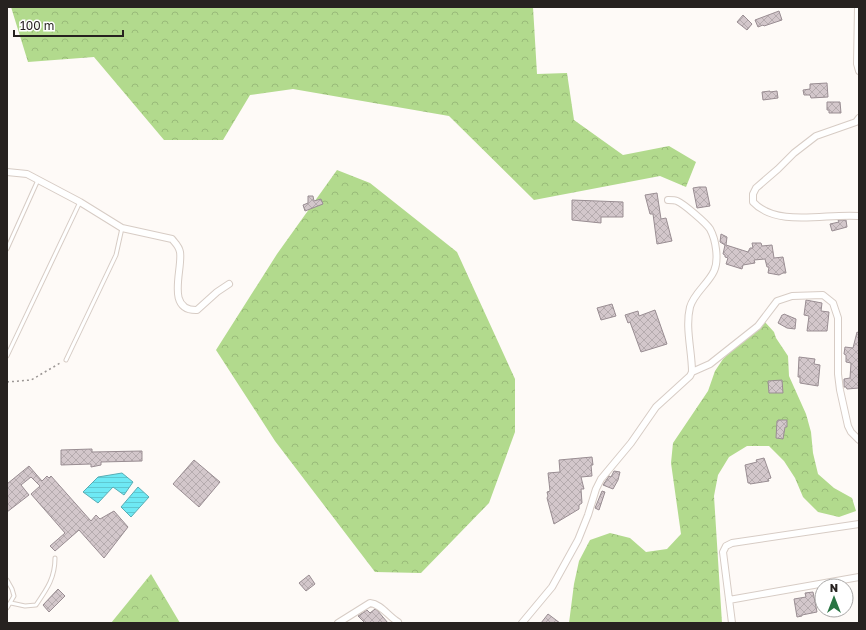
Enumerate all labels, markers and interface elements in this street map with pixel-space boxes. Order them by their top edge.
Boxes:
scale bar [14,12,123,38]
text: 100 m [20,18,54,33]
north arrow [814,578,854,618]
text: N [830,581,838,594]

